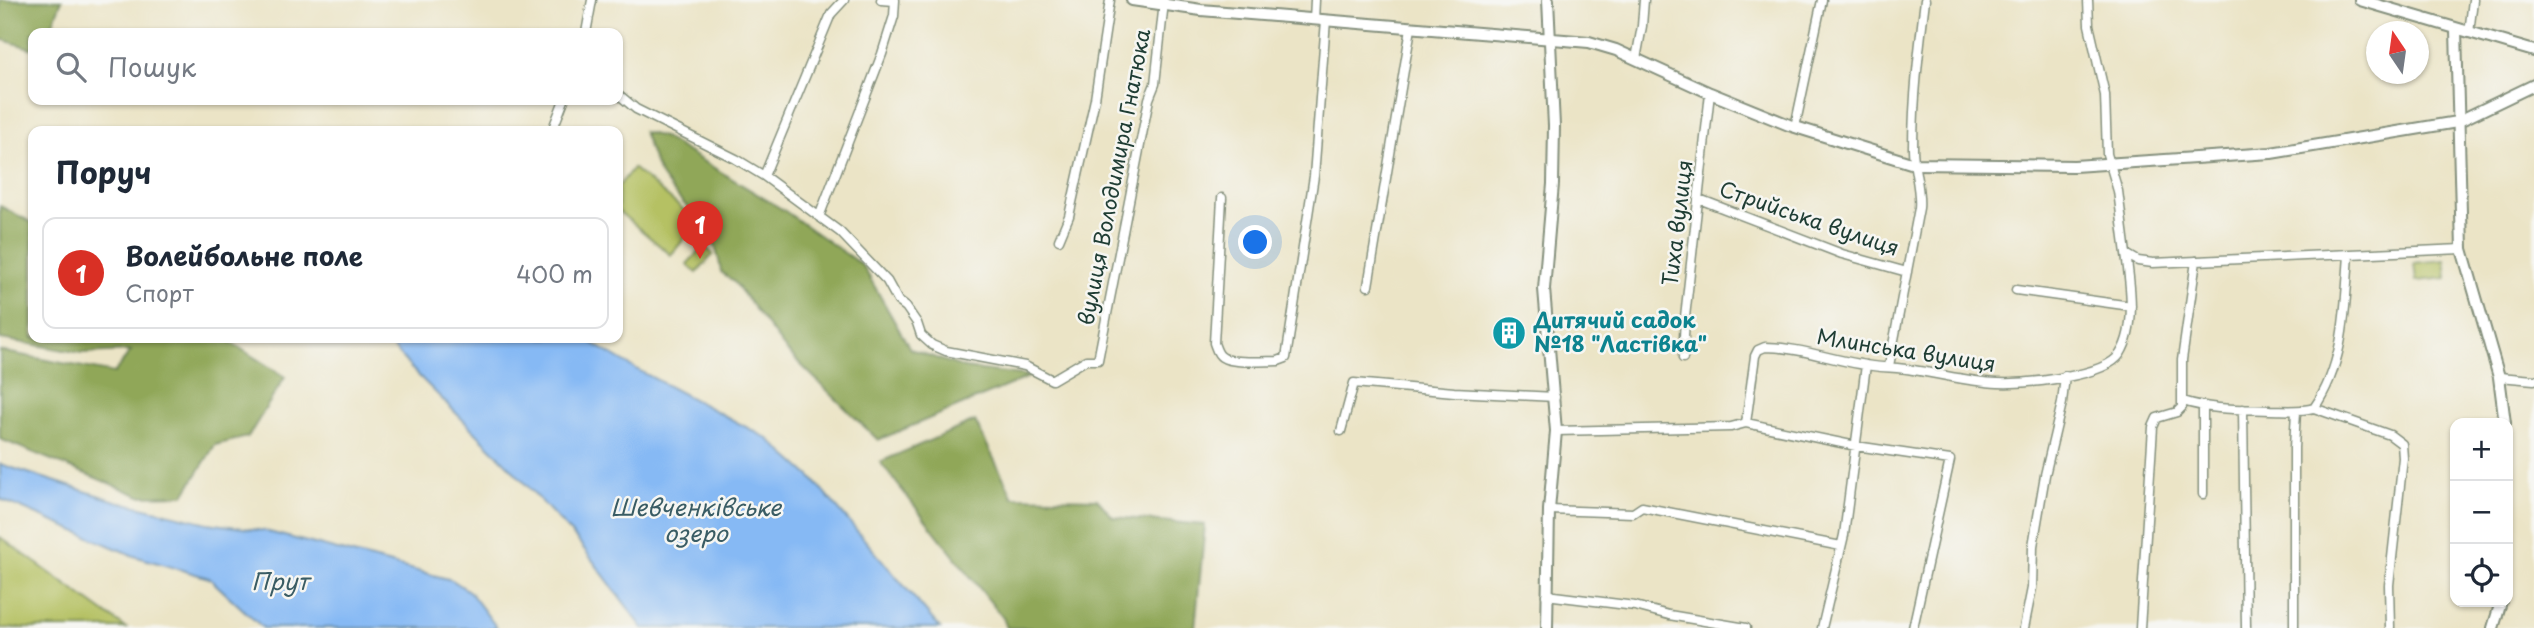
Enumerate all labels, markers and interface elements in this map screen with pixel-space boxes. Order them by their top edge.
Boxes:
north arrow [2366,21,2429,84]
street label: вулиця Володимира Гнатюка [1069,26,1157,328]
search box [28,28,623,105]
text: Пошук [108,47,196,86]
icon: search [52,48,90,86]
text: Поруч [56,149,151,194]
street label: Тиха вулиця [1652,158,1700,288]
street label: Стрийська вулиця [1715,171,1904,263]
pin: 1 [677,201,723,259]
your location [1238,225,1272,259]
text: Волейбольне поле [125,236,363,275]
text: 1 [76,256,87,291]
text: 400 m [516,256,593,291]
text: Спорт [125,275,194,310]
place label: Дитячий садок №18 "Ластівка" [1533,303,1707,359]
building icon: Дитячий садок №18 "Ластівка" [1490,314,1528,352]
street label: Млинська вулиця [1815,319,1998,379]
map controls [2450,418,2513,607]
button: + [2450,418,2513,481]
button: − [2450,481,2513,544]
water label: Шевченківське озеро [611,489,783,550]
button: locate [2450,544,2513,607]
water label: Прут [251,563,312,598]

